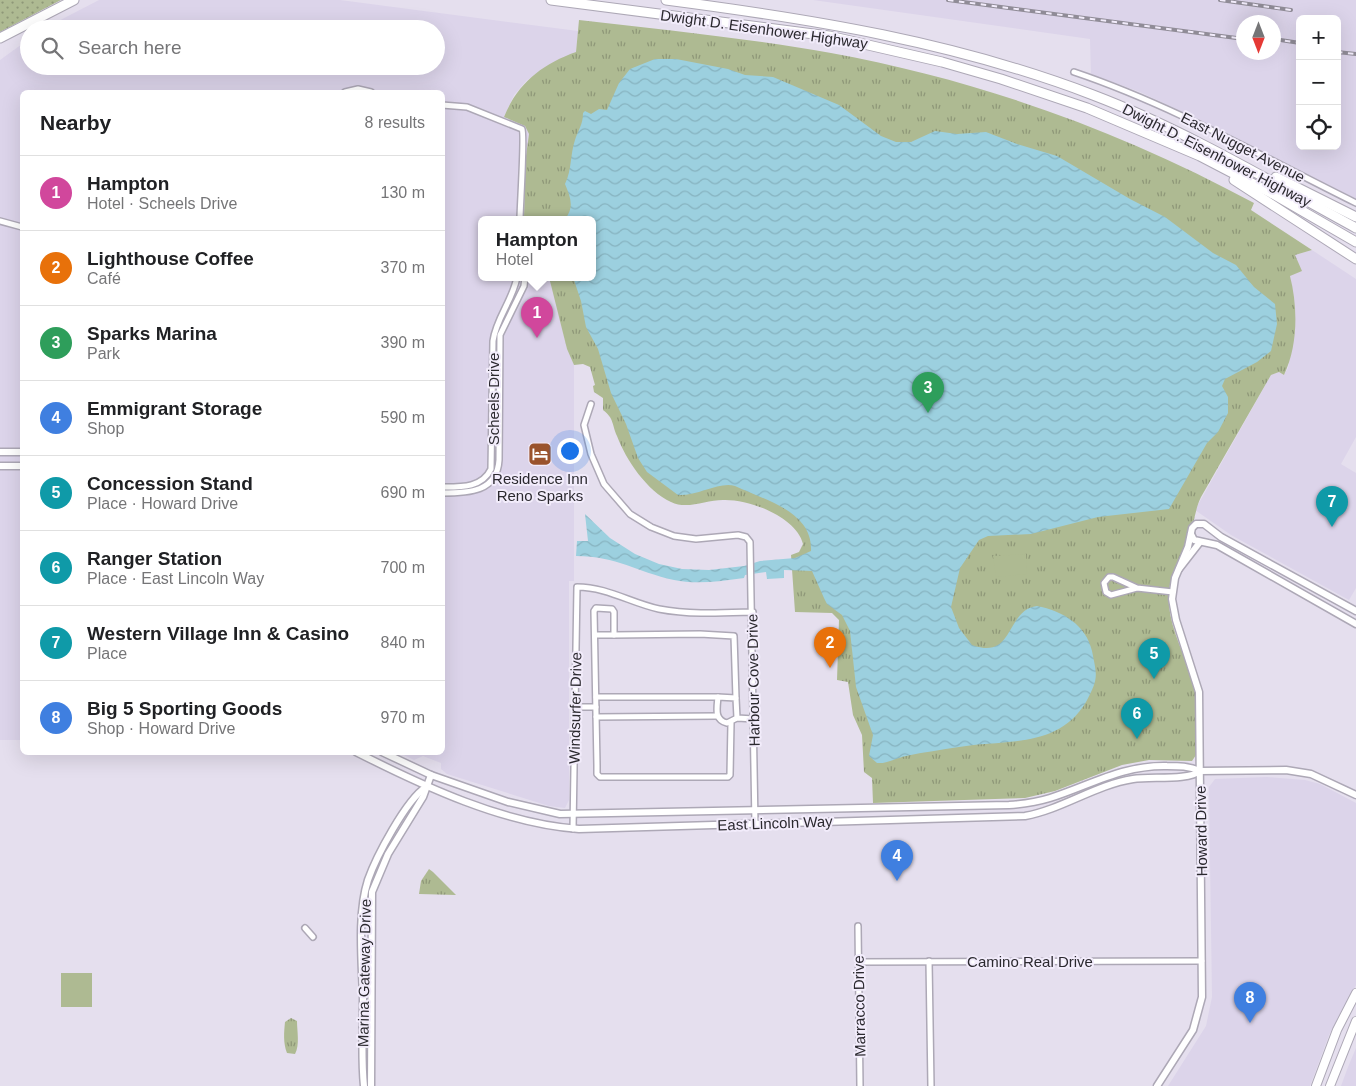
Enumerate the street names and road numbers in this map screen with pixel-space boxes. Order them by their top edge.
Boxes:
street label: Dwight D. Eisenhower Highway [659,6,869,52]
street label: Dwight D. Eisenhower Highway [1120,100,1315,210]
street label: East Nugget Avenue [1178,108,1308,186]
street label: Scheels Drive [485,353,502,445]
street label: Harbour Cove Drive [743,614,763,746]
street label: Windsurfer Drive [566,652,584,764]
street label: Howard Drive [1192,785,1210,877]
street label: East Lincoln Way [717,812,833,834]
street label: Marina Gateway Drive [354,899,374,1047]
street label: Camino Real Drive [967,953,1093,970]
street label: Marracco Drive [850,955,868,1057]

